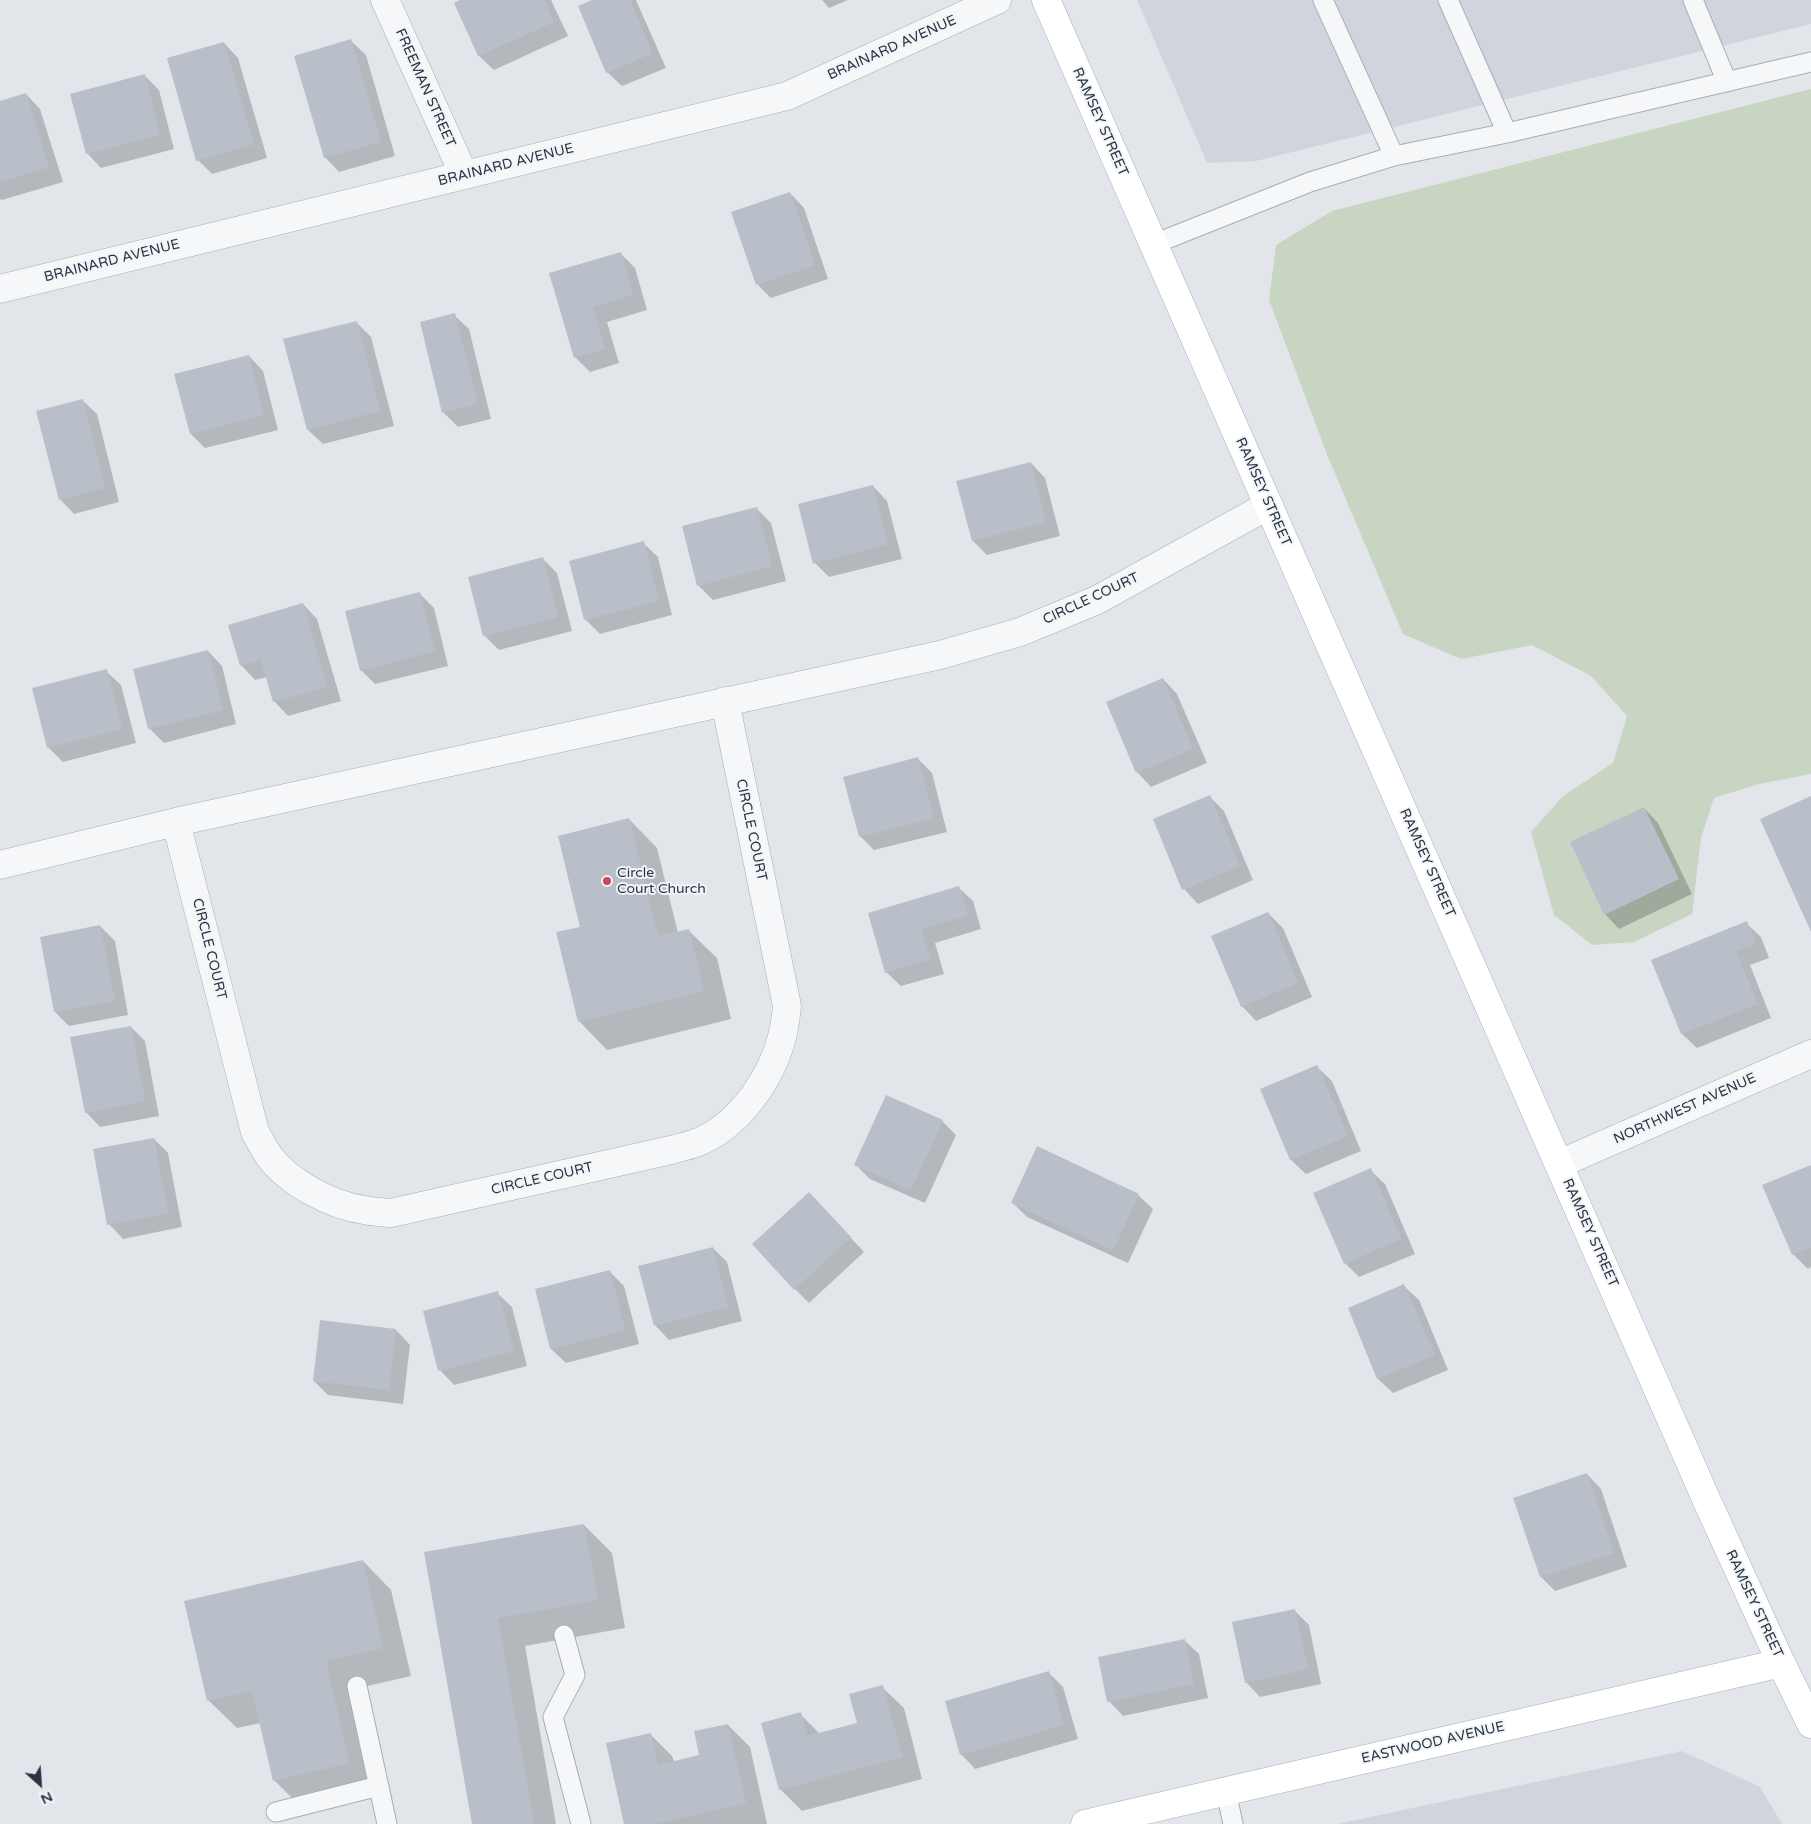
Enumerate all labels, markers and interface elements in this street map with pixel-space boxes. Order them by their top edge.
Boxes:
street label: BRAINARD AVENUE [825,12,959,84]
street label: FREEMAN STREET [391,26,459,150]
street label: RAMSEY STREET [1069,65,1131,179]
street label: BRAINARD AVENUE [436,140,576,190]
street label: BRAINARD AVENUE [42,236,182,286]
street label: RAMSEY STREET [1232,435,1294,549]
street label: CIRCLE COURT [1040,569,1142,629]
street label: CIRCLE COURT [732,777,770,883]
street label: RAMSEY STREET [1396,806,1458,920]
place label: Circle Court Church [617,865,706,898]
marker: Circle Court Church [601,875,613,887]
street label: CIRCLE COURT [188,897,230,1001]
street label: NORTHWEST AVENUE [1611,1070,1759,1148]
street label: CIRCLE COURT [489,1159,595,1199]
street label: RAMSEY STREET [1559,1176,1621,1290]
street label: RAMSEY STREET [1722,1547,1786,1661]
street label: EASTWOOD AVENUE [1360,1718,1506,1768]
north arrow [15,1759,65,1809]
text: N [38,1788,56,1808]

